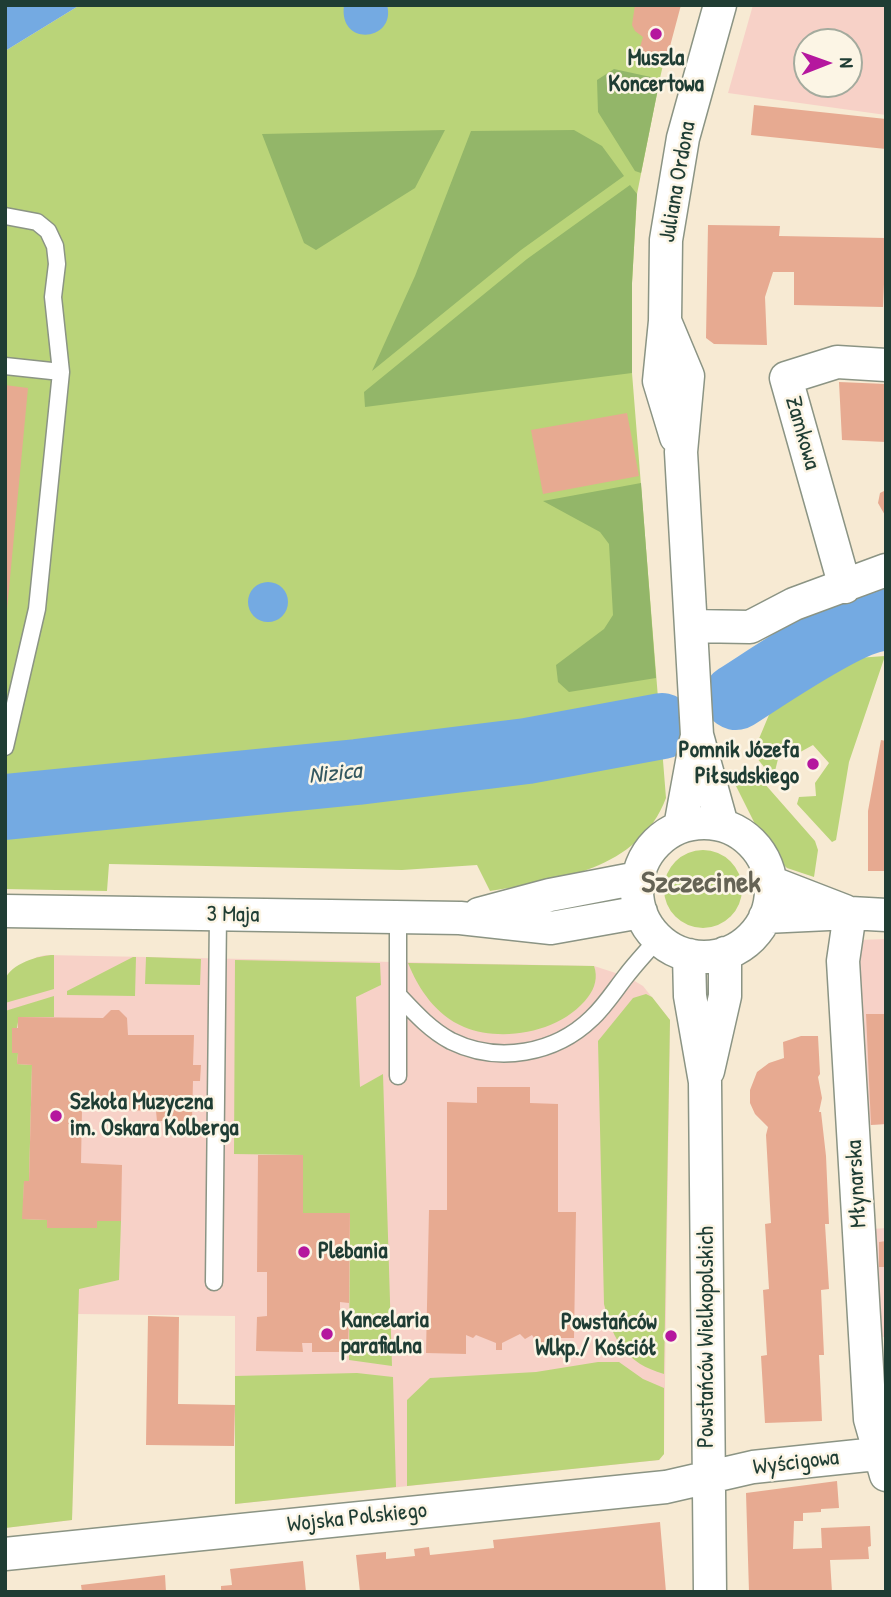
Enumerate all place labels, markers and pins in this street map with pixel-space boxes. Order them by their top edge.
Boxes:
marker: Muszla Koncertowa [648,26,664,42]
place label: Muszla Koncertowa [608,45,704,99]
place label: Pomnik Józefa Piłsudskiego [679,737,799,791]
marker: Pomnik Józefa Piłsudskiego [805,756,821,772]
place label: Szkoła Muzyczna im. Oskara Kolberga [70,1089,239,1143]
marker: Szkoła Muzyczna im. Oskara Kolberga [48,1108,64,1124]
place label: Plebania [318,1238,387,1266]
marker: Plebania [296,1244,312,1260]
place label: Kancelaria parafialna [341,1307,429,1361]
place label: Powstańców Wlkp./ Kościół [535,1309,657,1363]
marker: Kancelaria parafialna [319,1326,335,1342]
marker: Powstańców Wlkp./ Kościół [663,1328,679,1344]

